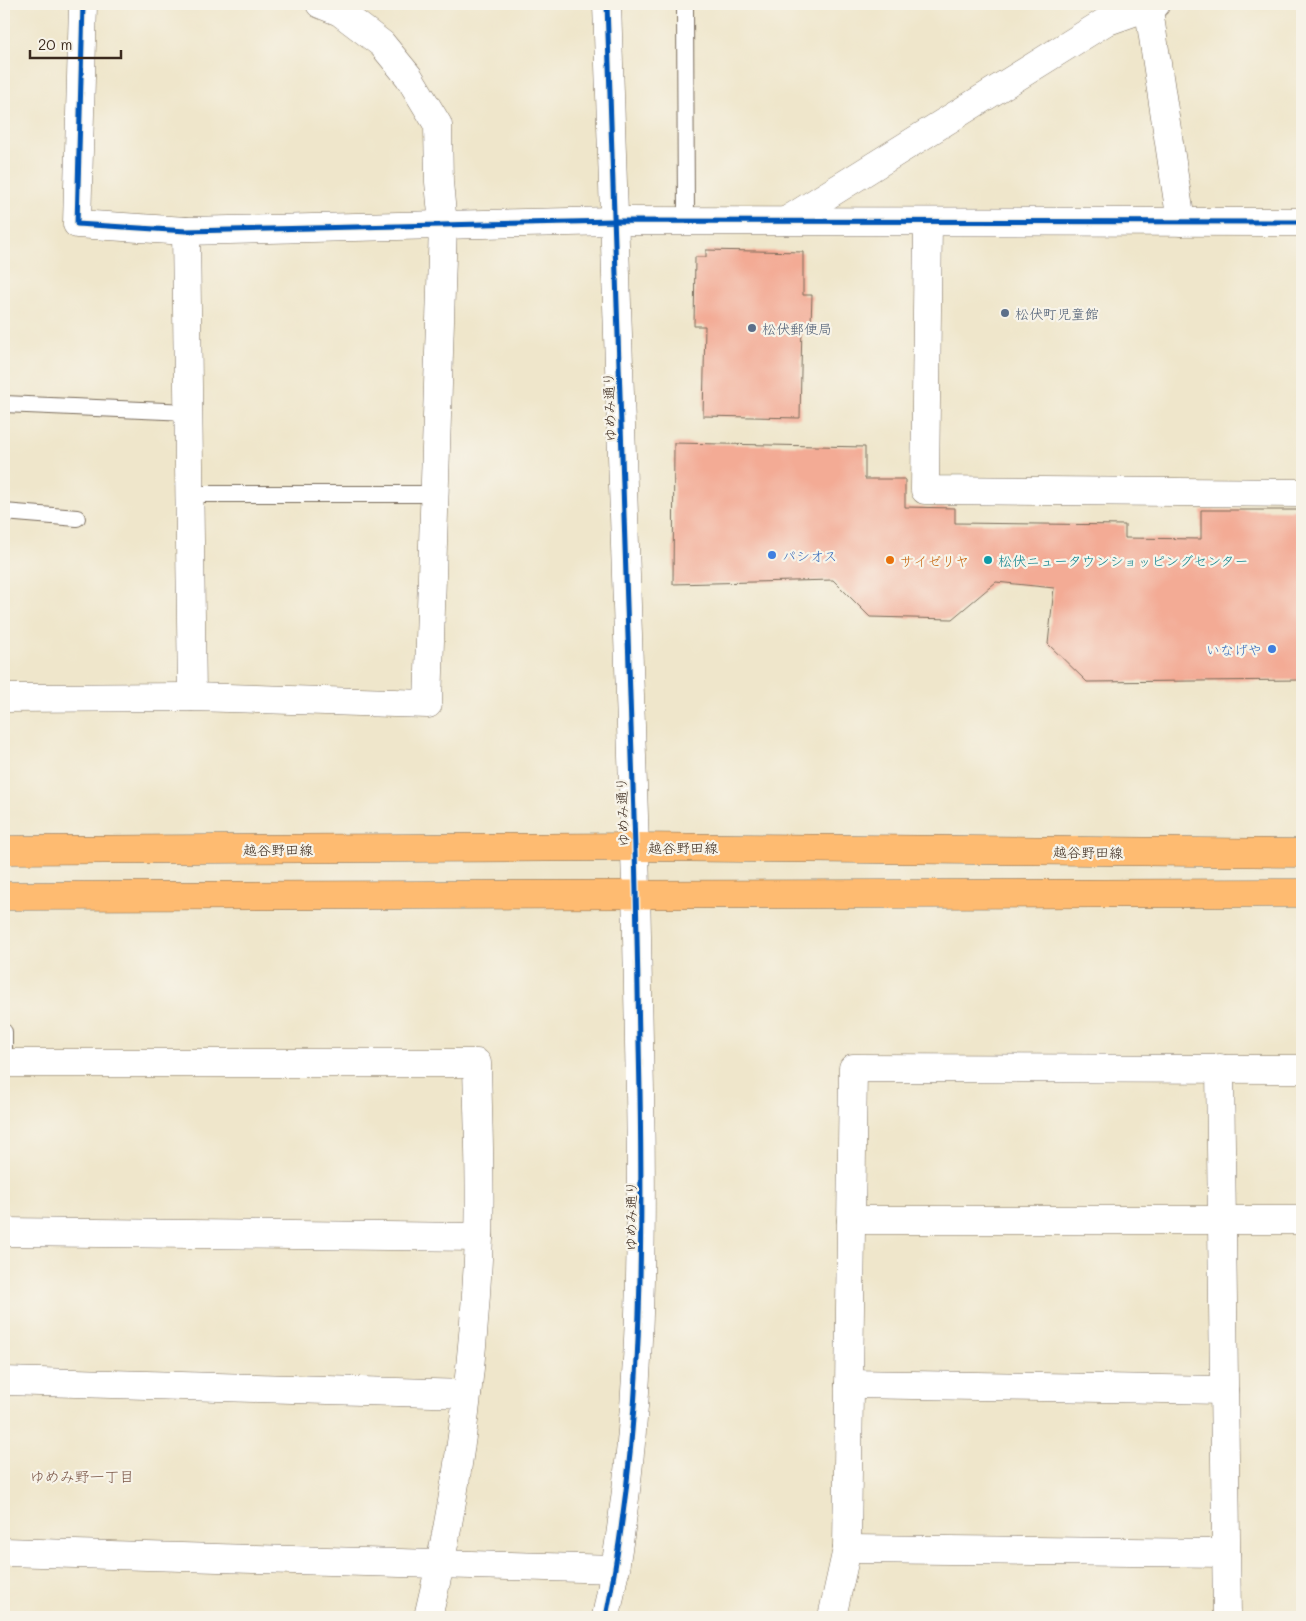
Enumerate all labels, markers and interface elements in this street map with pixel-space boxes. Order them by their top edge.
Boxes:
scale bar [30,28,121,60]
text: 20 m [38,34,72,54]
place label: 松伏町児童館 [1015,304,1099,323]
marker: 松伏町児童館 [999,307,1011,319]
place label: 松伏郵便局 [762,319,832,338]
marker: 松伏郵便局 [746,322,758,334]
street label: ゆめみ通り [598,372,620,442]
place label: パシオス [782,546,837,565]
marker: パシオス [766,549,778,561]
place label: サイゼリヤ [900,551,969,570]
place label: 松伏ニュータウンショッピングセンター [998,551,1249,570]
marker: サイゼリヤ [884,554,896,566]
marker: 松伏ニュータウンショッピングセンター [982,554,994,566]
place label: いなげや [1206,640,1262,659]
marker: いなげや [1266,643,1278,655]
street label: ゆめみ通り [611,777,633,847]
street label: 越谷野田線 [648,838,718,857]
street label: 越谷野田線 [243,840,313,859]
street label: 越谷野田線 [1053,842,1123,862]
street label: ゆめみ通り [621,1181,640,1251]
district label: ゆめみ野一丁目 [29,1466,135,1486]

